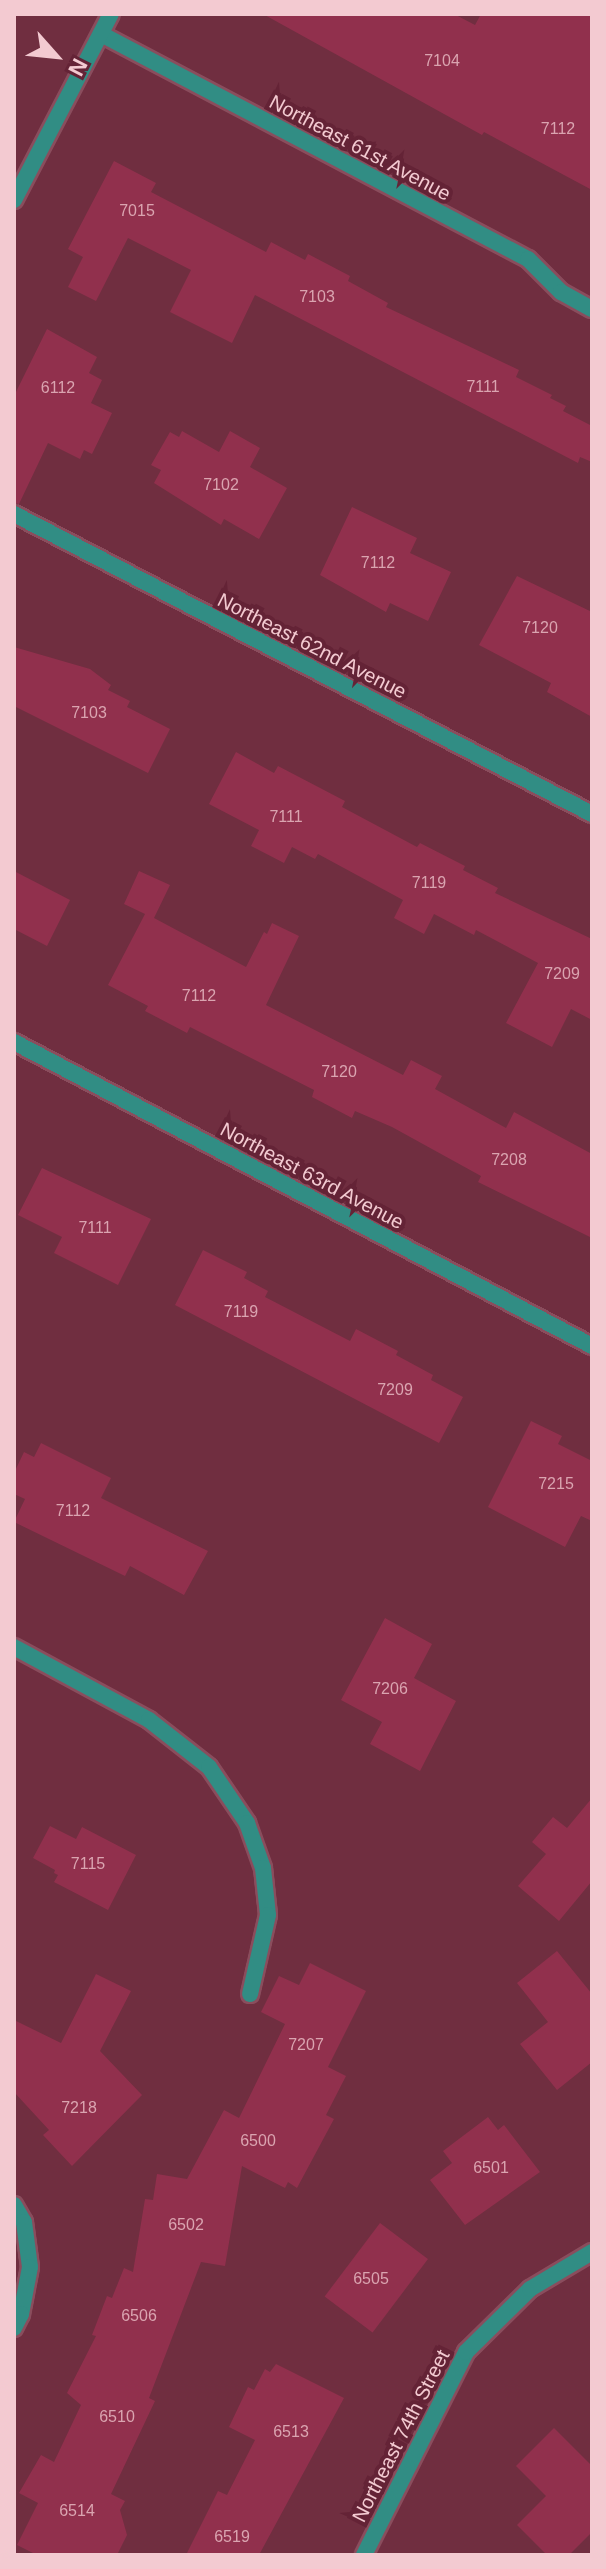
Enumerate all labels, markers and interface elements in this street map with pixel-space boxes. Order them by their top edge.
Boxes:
north arrow [16,16,96,96]
house number: 7104 [424,51,460,71]
text: N [63,54,93,80]
street label: Northeast 61st Avenue [265,90,455,206]
house number: 7112 [541,119,575,139]
house number: 7015 [119,201,155,221]
house number: 7103 [299,287,335,307]
house number: 7111 [466,377,500,397]
house number: 6112 [41,378,75,398]
house number: 7102 [203,475,239,495]
house number: 7112 [361,553,395,573]
street label: Northeast 62nd Avenue [213,588,411,704]
house number: 7120 [522,618,558,638]
house number: 7103 [71,703,107,723]
house number: 7111 [269,807,303,827]
house number: 7119 [412,873,446,893]
house number: 7209 [544,964,580,984]
house number: 7112 [182,986,216,1006]
house number: 7120 [321,1062,357,1082]
street label: Northeast 63rd Avenue [216,1117,408,1235]
house number: 7208 [491,1150,527,1170]
house number: 7111 [78,1218,112,1238]
house number: 7119 [224,1302,258,1322]
house number: 7209 [377,1380,413,1400]
house number: 7215 [538,1474,574,1494]
house number: 7112 [56,1501,90,1521]
house number: 7206 [372,1679,408,1699]
house number: 7115 [71,1854,105,1874]
house number: 7207 [288,2035,324,2055]
house number: 7218 [61,2098,97,2118]
house number: 6500 [240,2131,276,2151]
house number: 6501 [473,2158,509,2178]
house number: 6502 [168,2215,204,2235]
house number: 6505 [353,2269,389,2289]
house number: 6506 [121,2306,157,2326]
street label: Northeast 74th Street [347,2346,455,2526]
house number: 6510 [99,2407,135,2427]
house number: 6513 [273,2422,309,2442]
house number: 6514 [59,2501,95,2521]
house number: 6519 [214,2527,250,2547]

